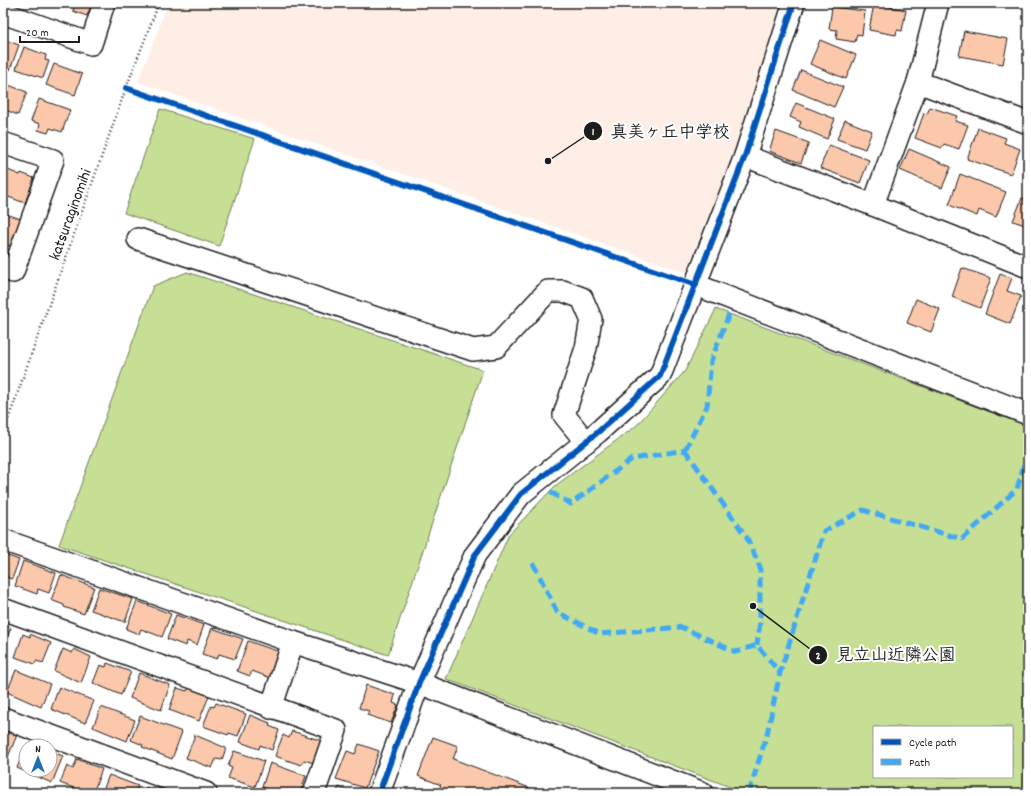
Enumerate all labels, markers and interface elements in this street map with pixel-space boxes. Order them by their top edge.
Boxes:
scale bar [20,18,79,44]
text: 20 m [26,25,49,42]
callout: 真美ヶ丘中学校 [583,116,738,145]
text: 真美ヶ丘中学校 [611,122,730,146]
text: 1 [592,124,595,141]
street label: katsuraginomihi [44,166,99,264]
callout: 見立山近隣公園 [808,640,963,669]
text: 見立山近隣公園 [837,645,956,669]
text: 2 [815,648,821,665]
legend [873,726,1013,778]
text: Cycle path [909,735,957,752]
north arrow [18,738,58,778]
text: N [35,742,41,758]
text: Path [909,755,930,772]

